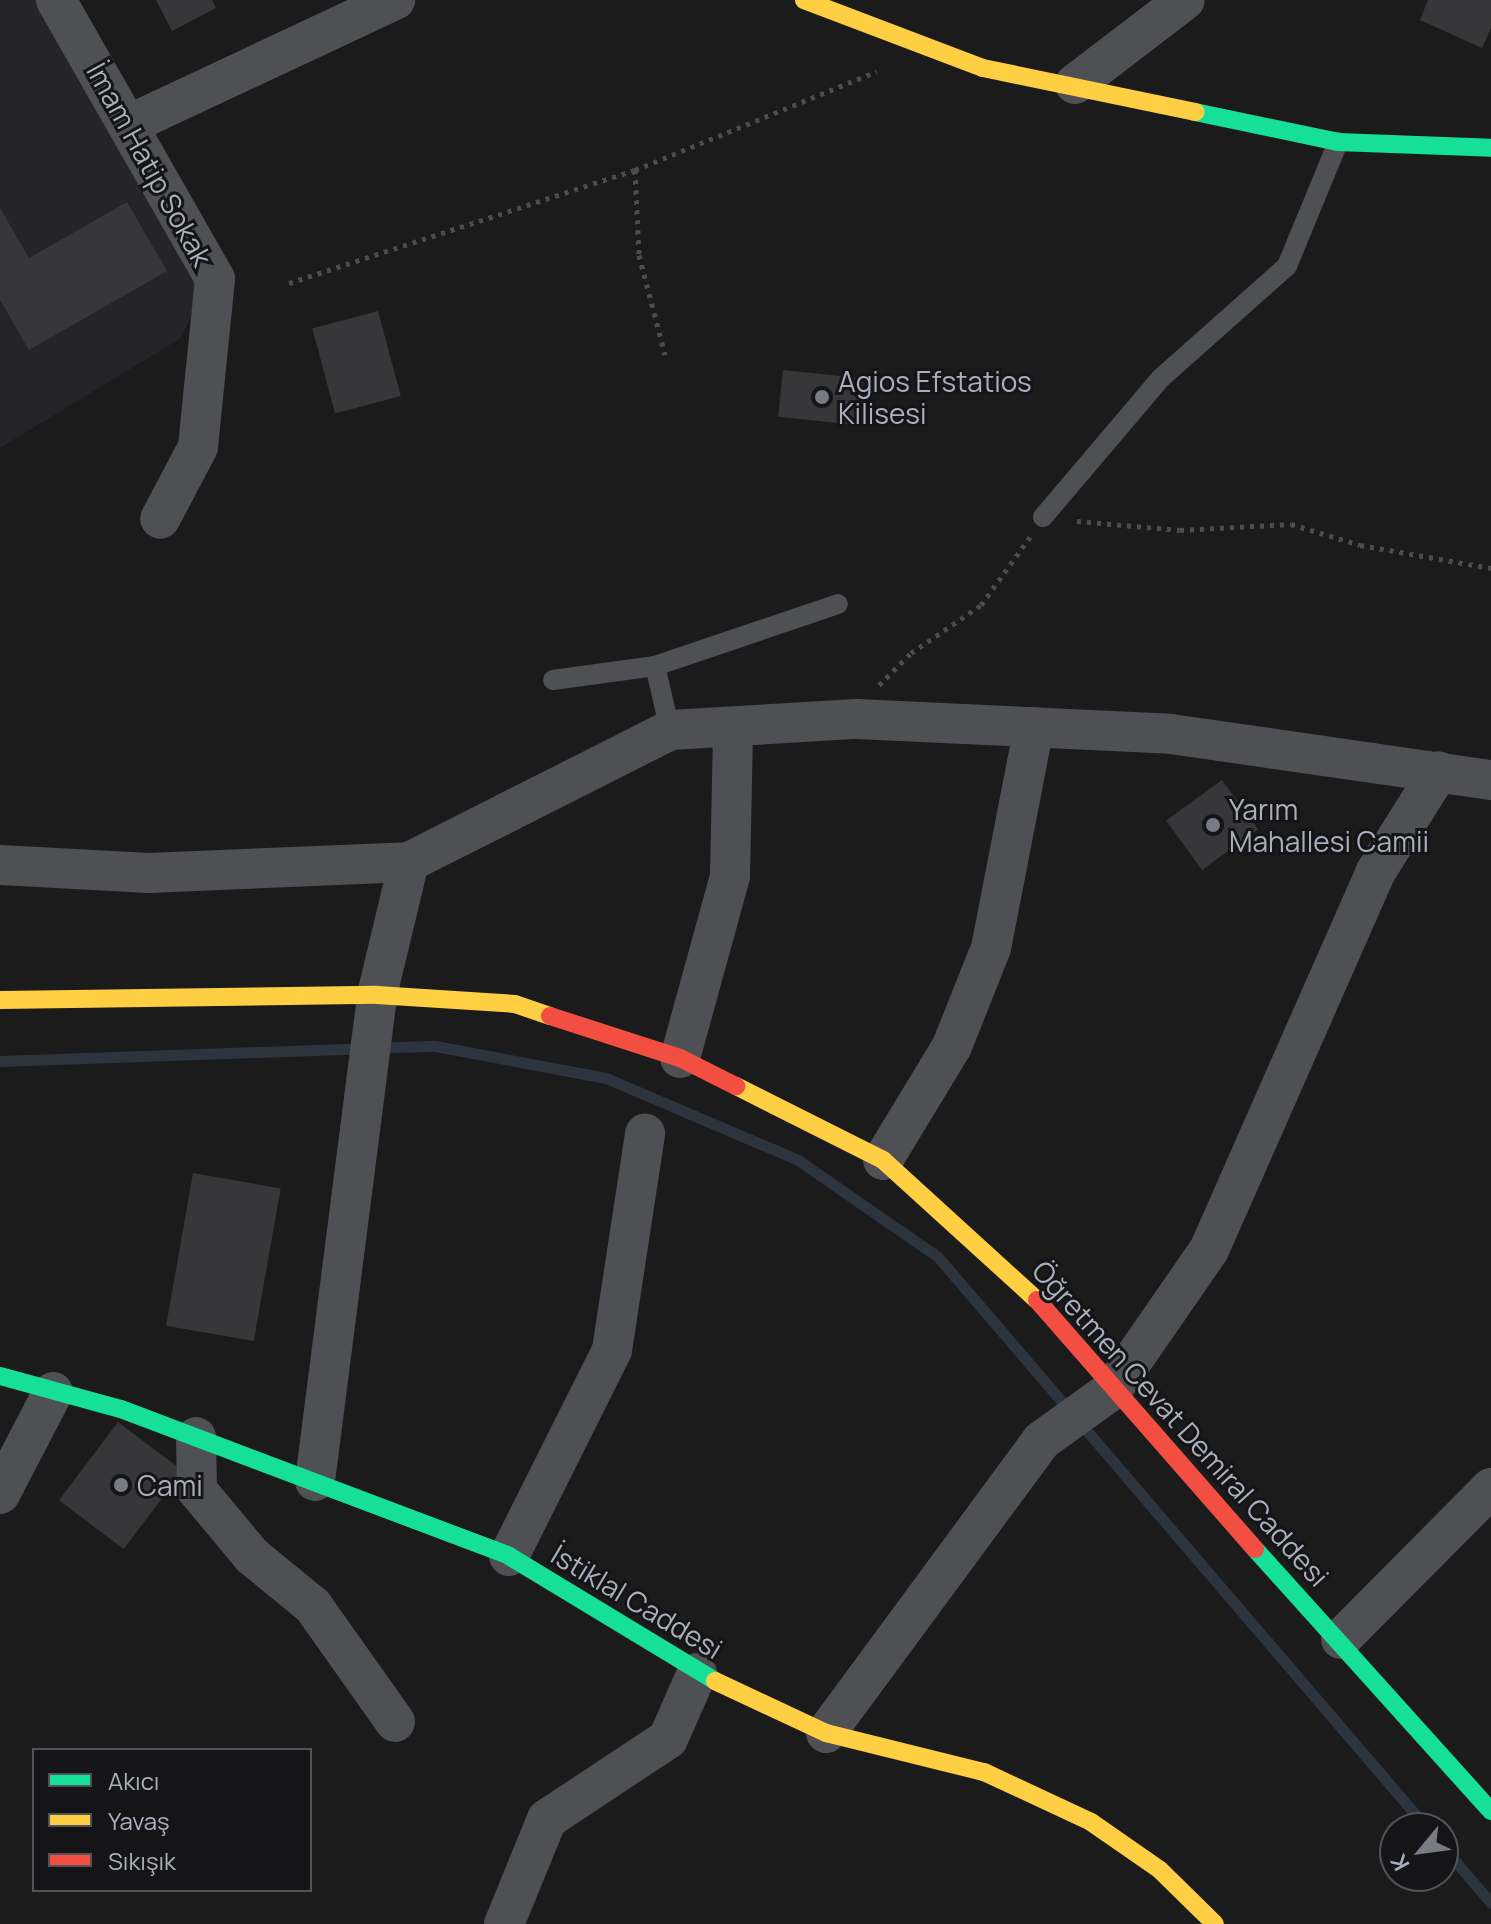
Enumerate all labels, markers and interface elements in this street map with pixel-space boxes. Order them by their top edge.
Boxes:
street label: İmam Hatip Sokak [80,57,220,271]
place label: Agios Efstatios Kilisesi [838,364,1032,430]
marker: Agios Efstatios Kilisesi [813,388,831,406]
place label: Yarım Mahallesi Camii [1229,792,1429,858]
marker: Yarım Mahallesi Camii [1204,816,1222,834]
street label: Öğretmen Cevat Demiral Caddesi [1026,1253,1336,1593]
place label: Cami [137,1468,203,1502]
marker: Cami [112,1476,130,1494]
street label: İstiklal Caddesi [545,1537,729,1665]
legend [32,1748,312,1892]
text: Akıcı [108,1764,159,1797]
text: Yavaş [108,1804,170,1837]
north arrow [1379,1812,1459,1892]
text: Sıkışık [108,1844,176,1877]
text: K [1383,1849,1416,1876]

